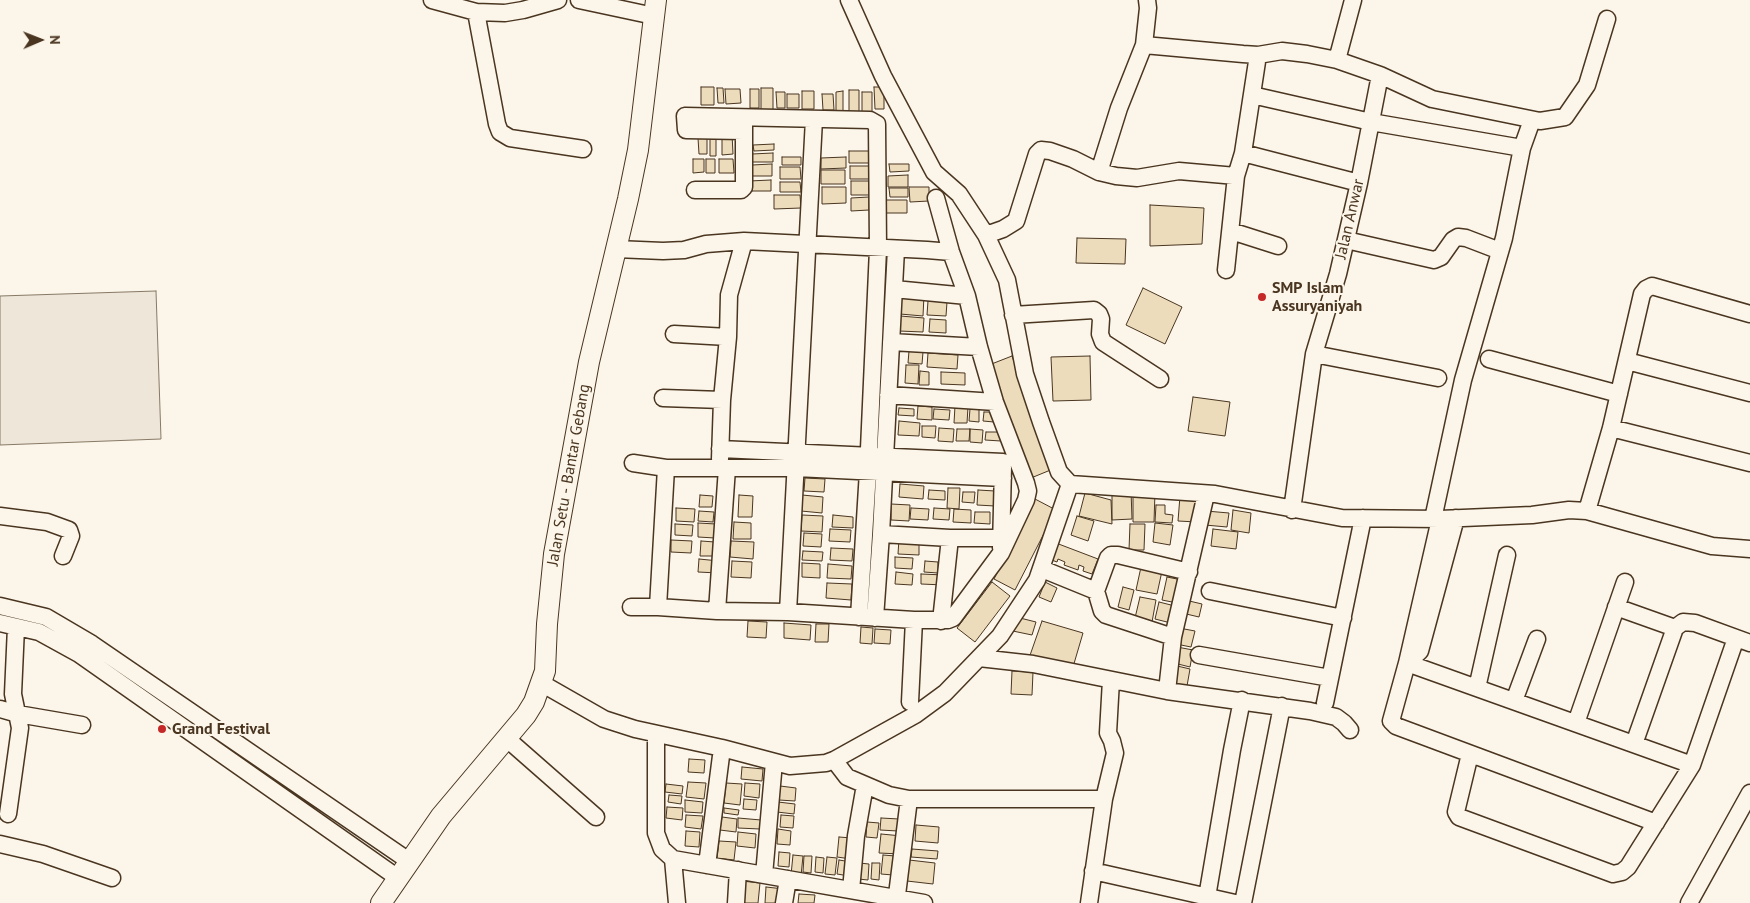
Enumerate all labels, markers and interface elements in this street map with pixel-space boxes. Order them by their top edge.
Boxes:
north arrow [15,15,65,65]
text: N [46,35,64,44]
street label: Jalan Anwar [1331,177,1369,261]
place label: SMP Islam Assuryaniyah [1272,278,1362,316]
marker: SMP Islam Assuryaniyah [1256,291,1268,303]
street label: Jalan Setu - Bantar Gebang [544,383,594,567]
place label: Grand Festival [172,719,270,739]
marker: Grand Festival [156,723,168,735]

